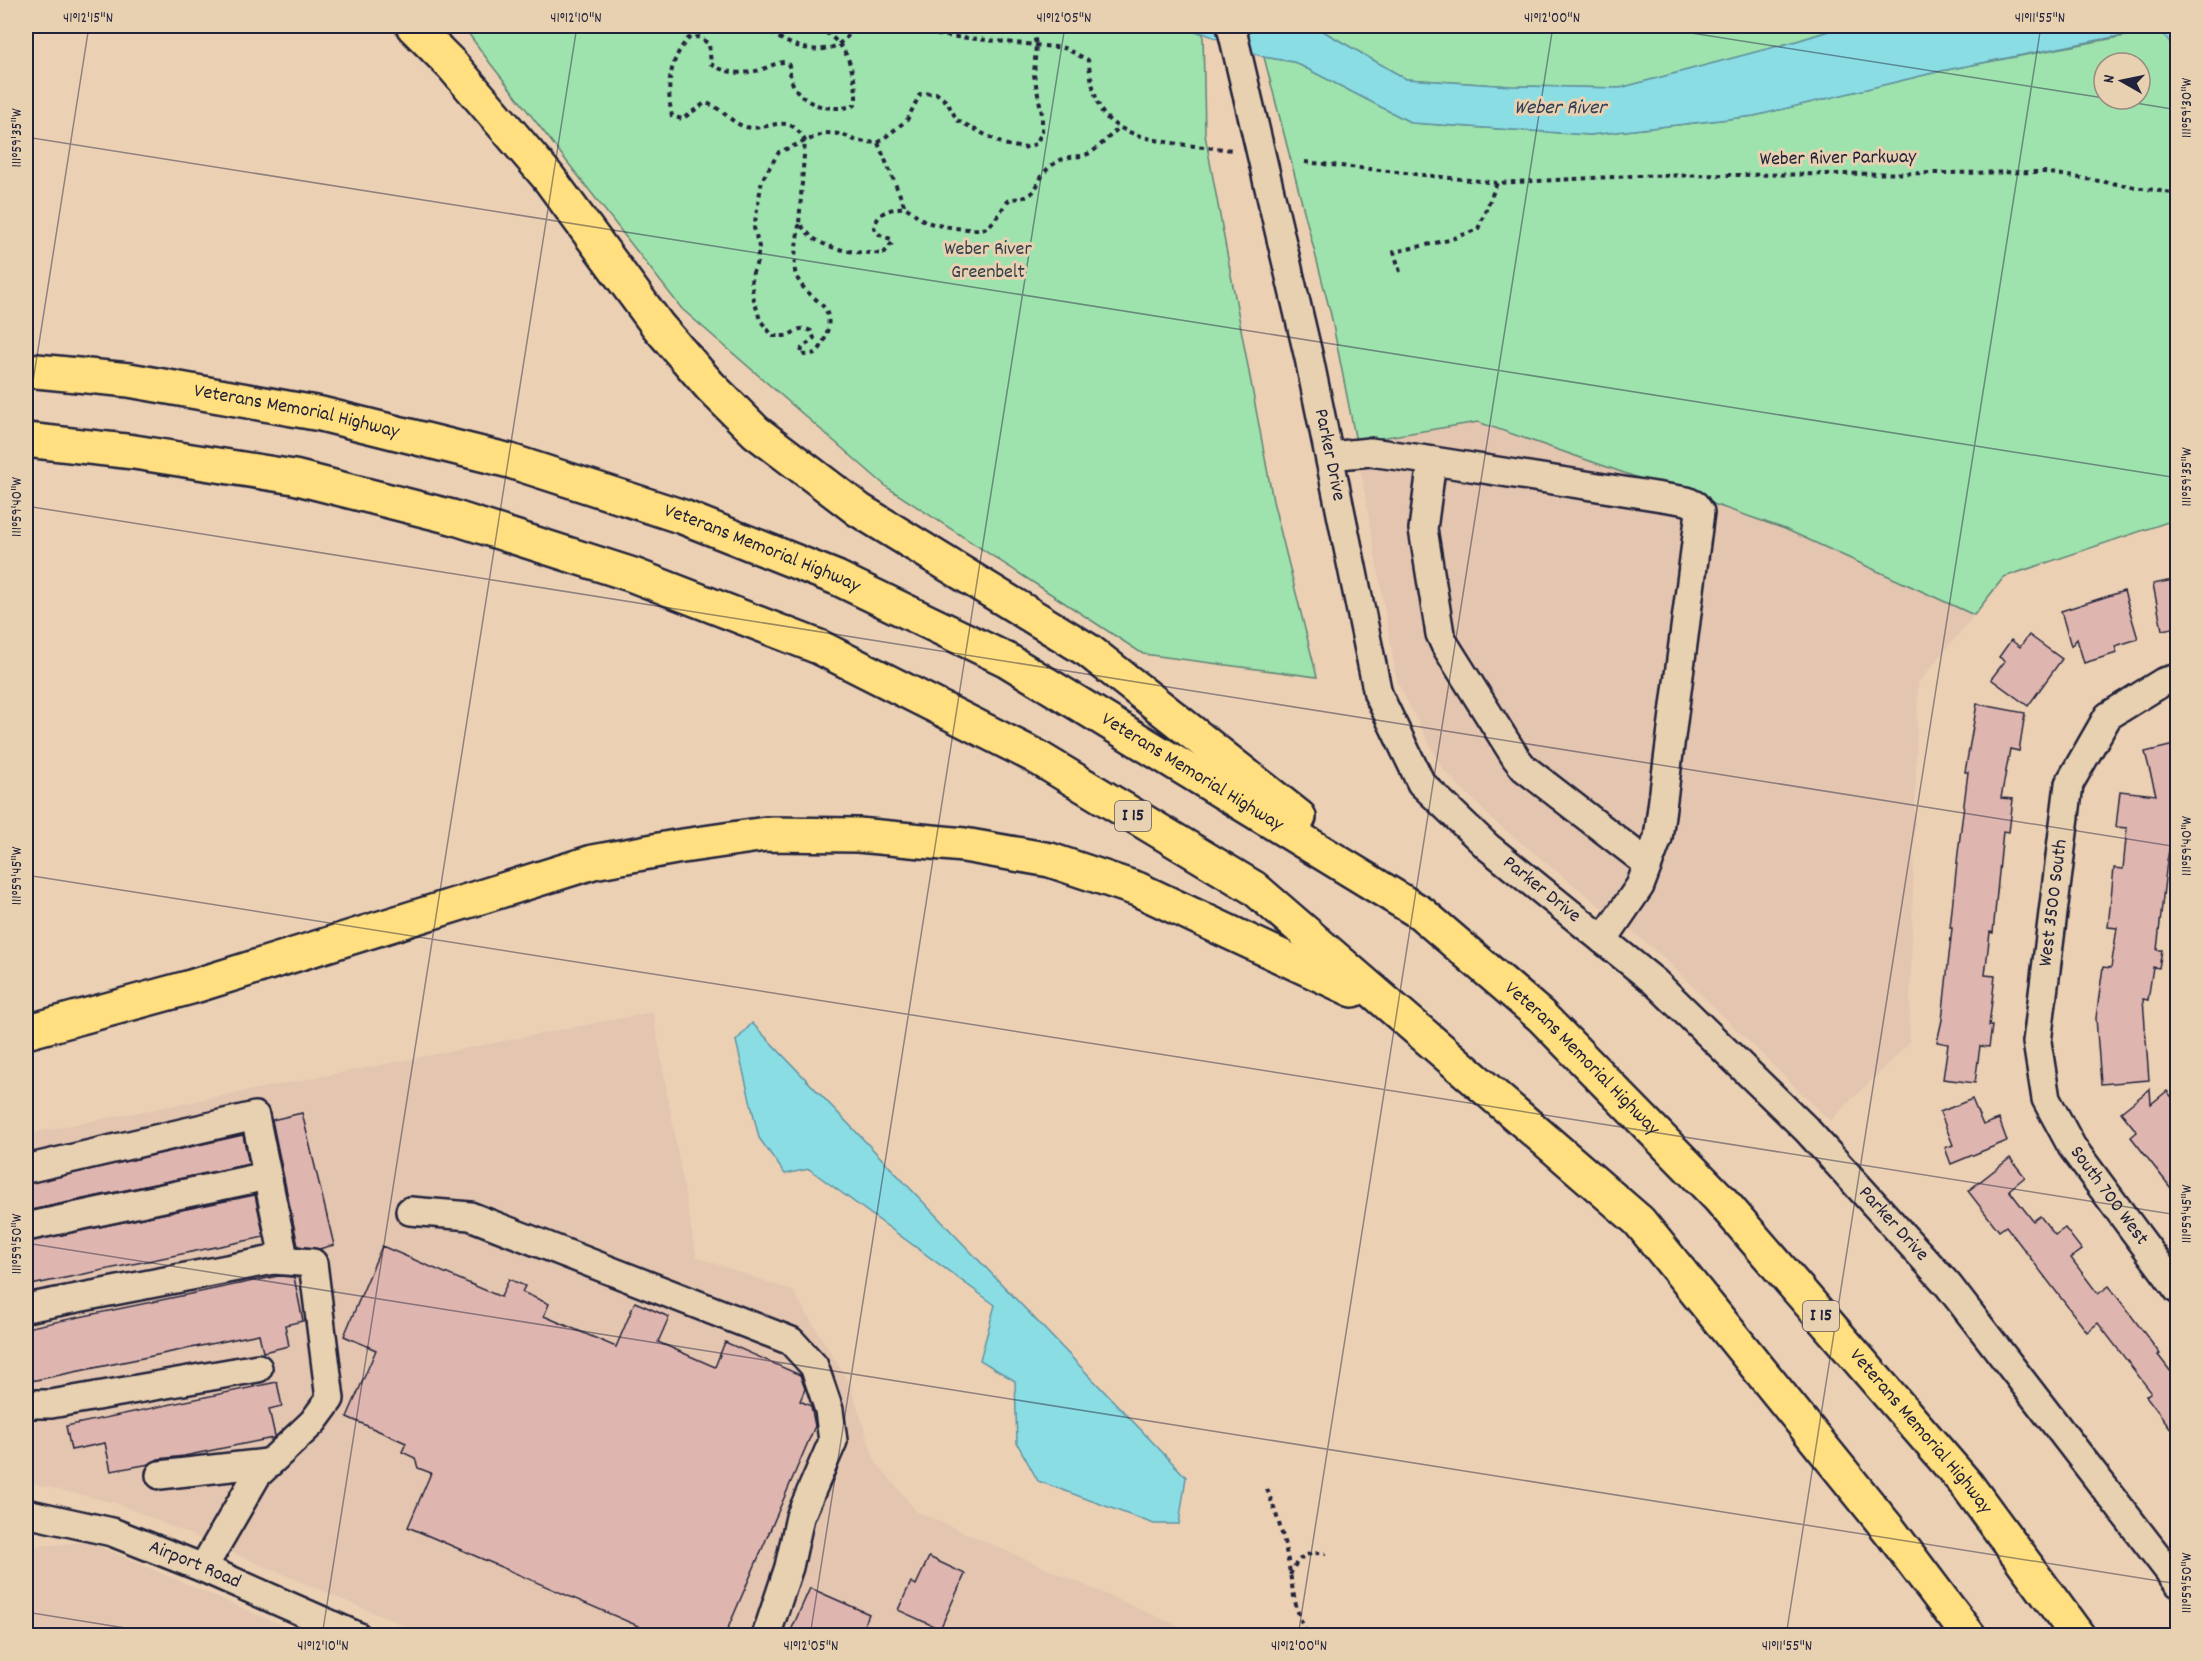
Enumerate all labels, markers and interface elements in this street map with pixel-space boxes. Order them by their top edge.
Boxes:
text: 41°12'15"N [63,8,113,30]
text: 41°12'10"N [550,8,602,30]
text: 41°12'05"N [1037,8,1092,30]
text: 41°12'00"N [1524,8,1580,30]
text: 41°11'55"N [2015,8,2065,30]
north arrow [2092,51,2152,111]
text: N [2098,73,2122,85]
text: 111°59'30"W [2177,78,2199,138]
water label: Weber River [1514,94,1608,124]
text: 111°59'35"W [7,108,29,168]
street label: Weber River Parkway [1759,144,1917,174]
park label: Weber River Greenbelt [944,236,1032,287]
street label: Veterans Memorial Highway [192,378,403,447]
street label: Parker Drive [1306,406,1352,504]
text: 111°59'35"W [2177,447,2199,507]
text: 111°59'40"W [7,477,29,537]
street label: Veterans Memorial Highway [660,498,865,601]
street label: Veterans Memorial Highway [1095,706,1289,840]
road number: I 15 [1115,801,1151,831]
text: 111°59'40"W [2177,816,2199,876]
street label: West 3500 South [2032,838,2076,968]
text: 111°59'45"W [7,846,29,905]
street label: Parker Drive [1496,850,1587,930]
street label: Veterans Memorial Highway [1498,976,1666,1143]
street label: South 700 West [2062,1141,2155,1252]
street label: Parker Drive [1851,1180,1935,1269]
text: 111°59'45"W [2177,1184,2199,1243]
text: 111°59'50"W [7,1213,29,1274]
road number: I 15 [1803,1301,1839,1331]
street label: Veterans Memorial Highway [1842,1343,1999,1521]
street label: Airport Road [144,1534,245,1597]
text: 111°59'50"W [2177,1552,2199,1613]
text: 41°12'10"N [297,1636,349,1658]
text: 41°12'05"N [784,1636,839,1658]
text: 41°12'00"N [1271,1636,1327,1658]
text: 41°11'55"N [1762,1636,1812,1658]

